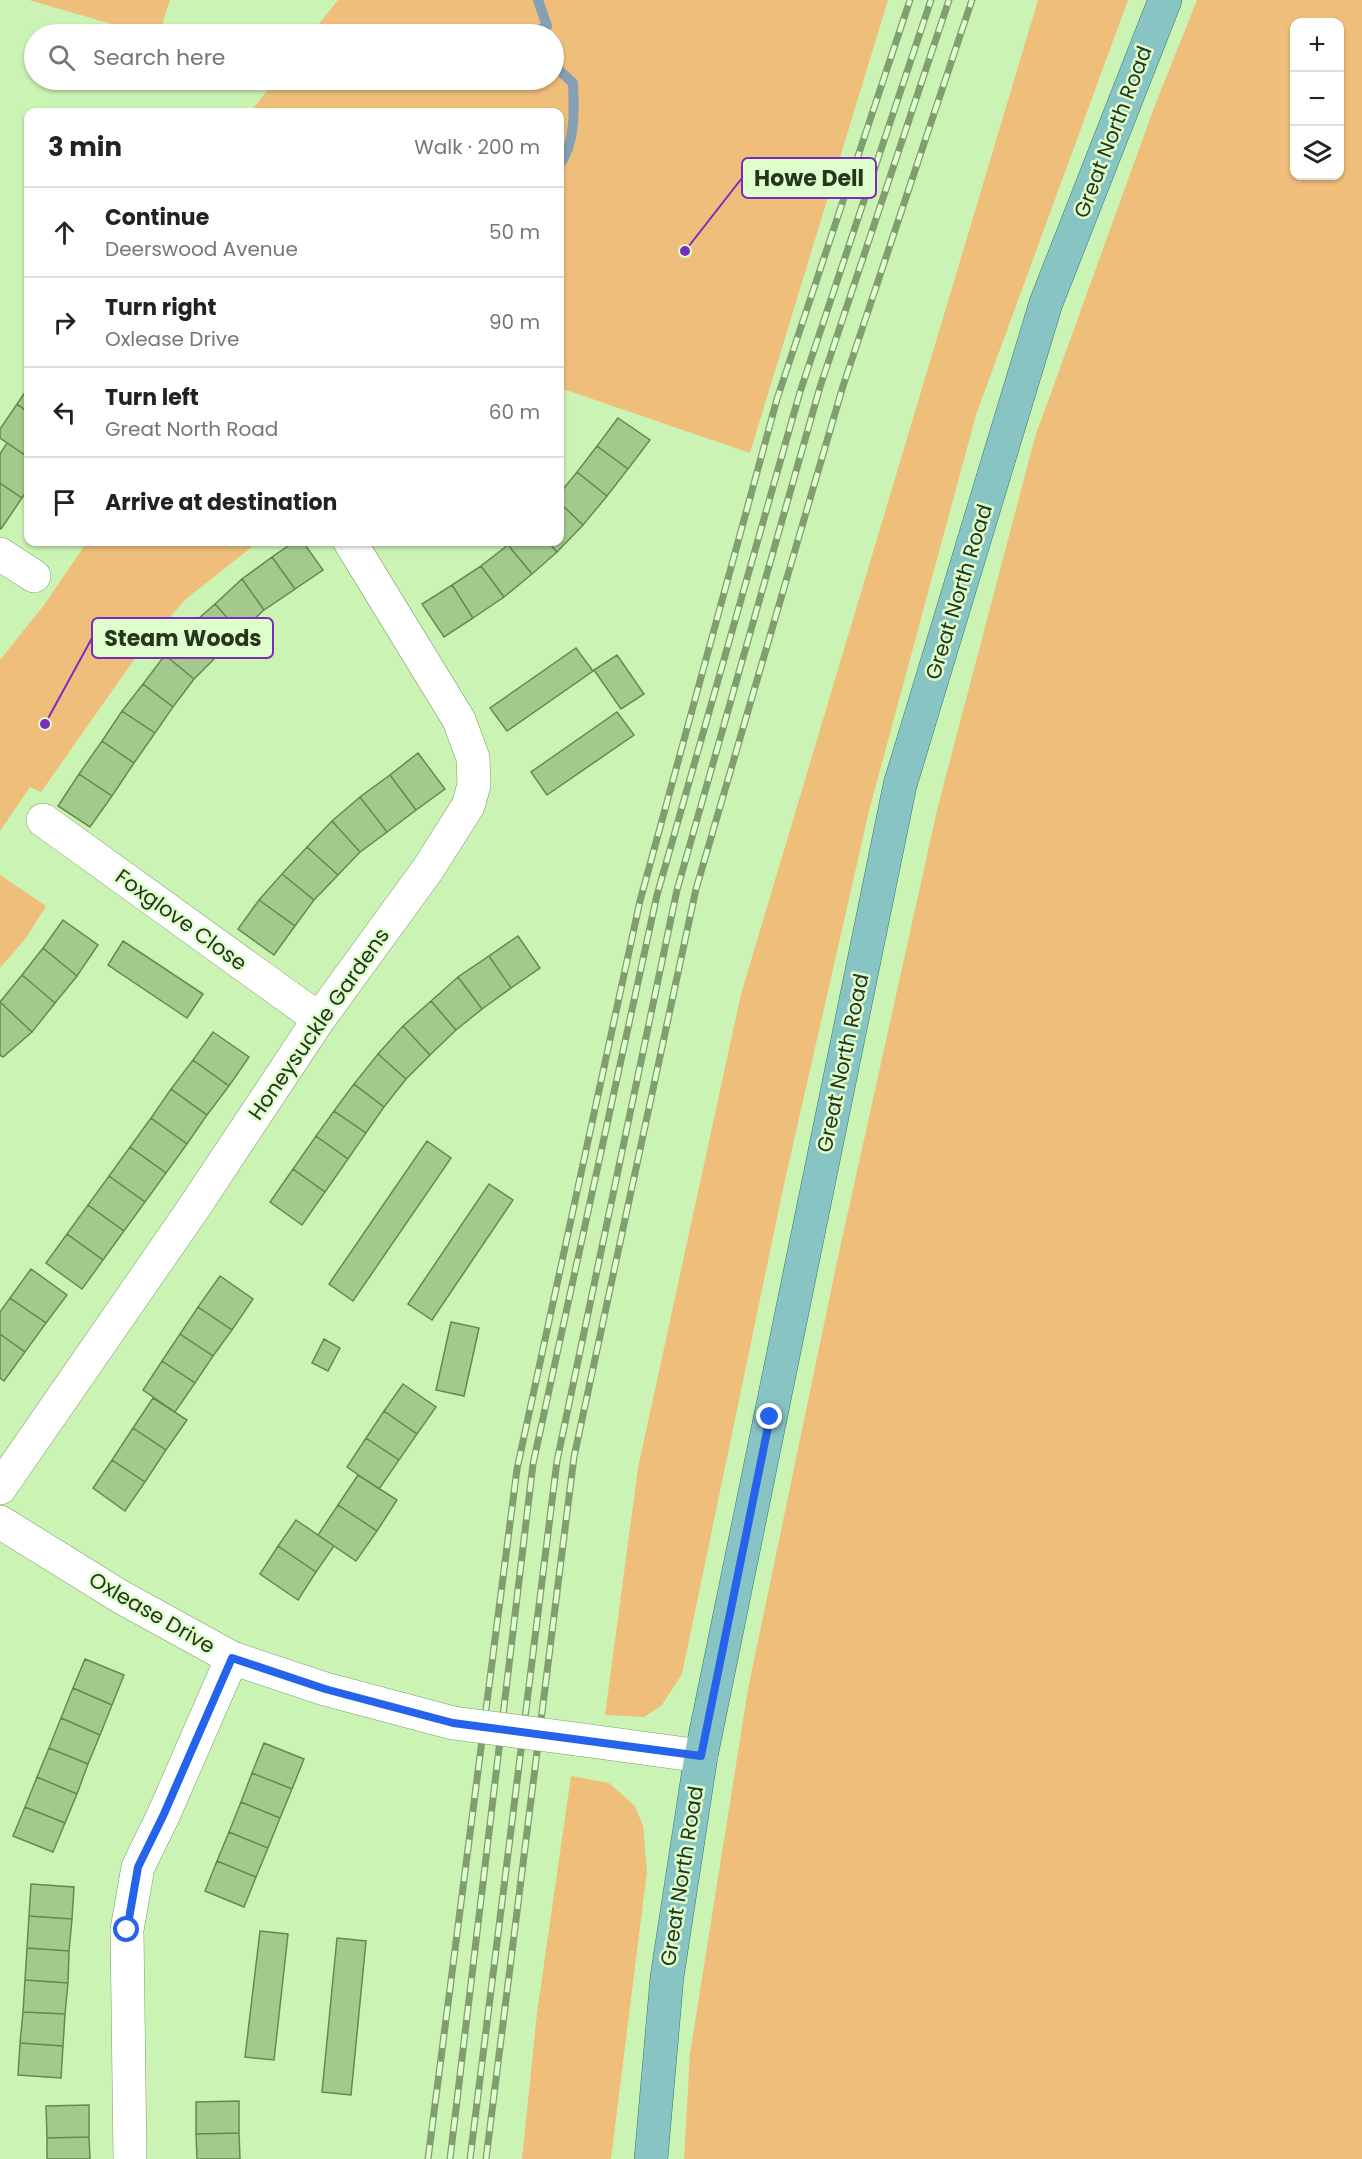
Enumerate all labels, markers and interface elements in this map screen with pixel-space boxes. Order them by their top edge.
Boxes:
map controls [1290,18,1344,180]
button: + [1290,18,1344,72]
search box [24,24,564,90]
icon: search [45,41,78,74]
text: Search here [93,42,226,73]
street label: Great North Road [1066,42,1159,222]
button: − [1290,72,1344,126]
button: layers [1290,126,1344,180]
text: 3 min [48,129,122,165]
text: Walk · 200 m [414,133,540,161]
callout: Howe Dell [742,158,876,198]
text: Howe Dell [754,163,864,194]
text: Continue [105,202,209,233]
icon: ahead [48,216,81,249]
text: 50 m [489,218,540,246]
text: Deerswood Avenue [105,235,298,263]
text: Turn right [105,292,216,323]
icon: right [48,306,81,339]
text: 90 m [489,308,540,336]
text: Oxlease Drive [105,325,239,353]
text: Turn left [105,382,199,413]
icon: left [48,396,81,429]
text: 60 m [489,398,540,426]
text: Great North Road [105,415,278,443]
icon: arrive [48,486,81,519]
text: Arrive at destination [105,487,337,518]
street label: Great North Road [918,501,999,683]
callout: Steam Woods [92,618,273,658]
text: Steam Woods [104,623,262,654]
street label: Foxglove Close [110,862,253,977]
street label: Honeysuckle Gardens [241,922,396,1125]
street label: Great North Road [809,971,876,1155]
route end [756,1403,782,1429]
street label: Oxlease Drive [84,1565,221,1660]
street label: Great North Road [653,1784,710,1968]
route start [113,1916,139,1942]

